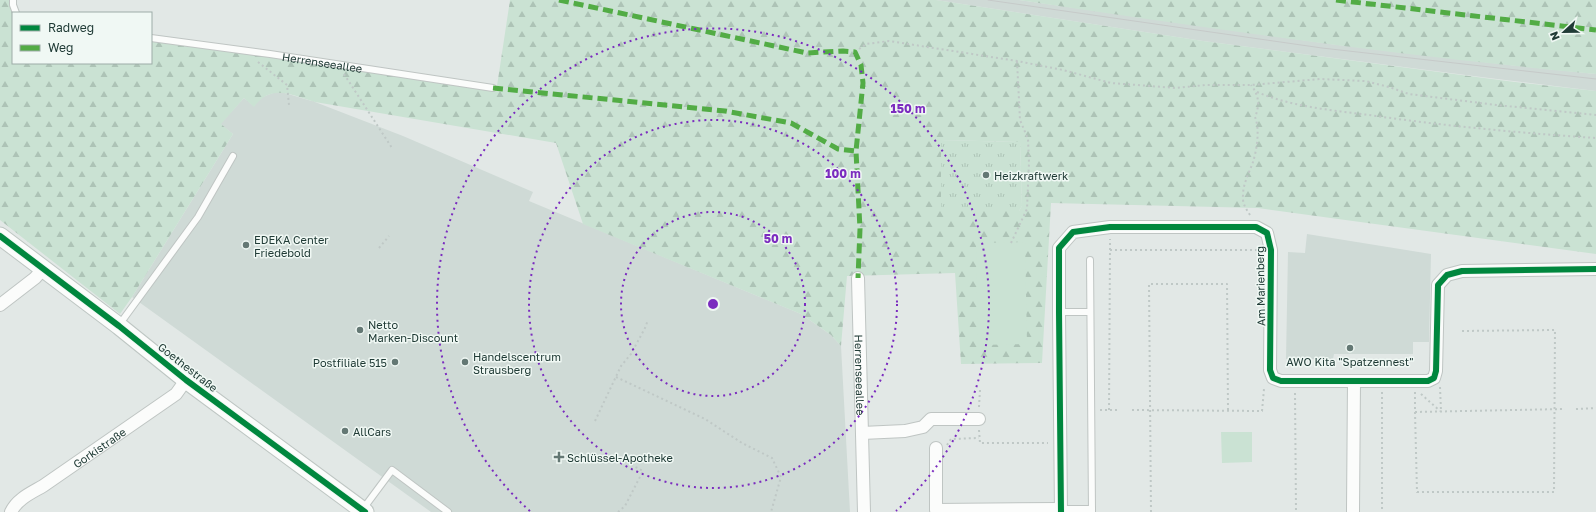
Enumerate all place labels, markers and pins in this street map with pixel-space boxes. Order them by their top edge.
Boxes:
place label: Heizkraftwerk [994,169,1068,182]
marker: Heizkraftwerk [981,170,991,180]
place label: EDEKA Center Friedebold [254,233,329,259]
marker: EDEKA Center Friedebold [241,240,251,250]
centre of rings [706,297,720,311]
place label: Netto Marken-Discount [368,318,458,344]
marker: Netto Marken-Discount [355,325,365,335]
marker: AWO Kita "Spatzennest" [1345,343,1355,353]
place label: Handelscentrum Strausberg [473,350,561,376]
place label: AWO Kita "Spatzennest" [1286,355,1414,368]
place label: Postfiliale 515 [313,356,387,369]
marker: Postfiliale 515 [390,357,400,367]
marker: Handelscentrum Strausberg [460,357,470,367]
place label: AllCars [353,425,391,438]
marker: AllCars [340,426,350,436]
place label: Schlüssel-Apotheke [567,451,673,464]
marker: Schlüssel-Apotheke [554,452,564,462]

